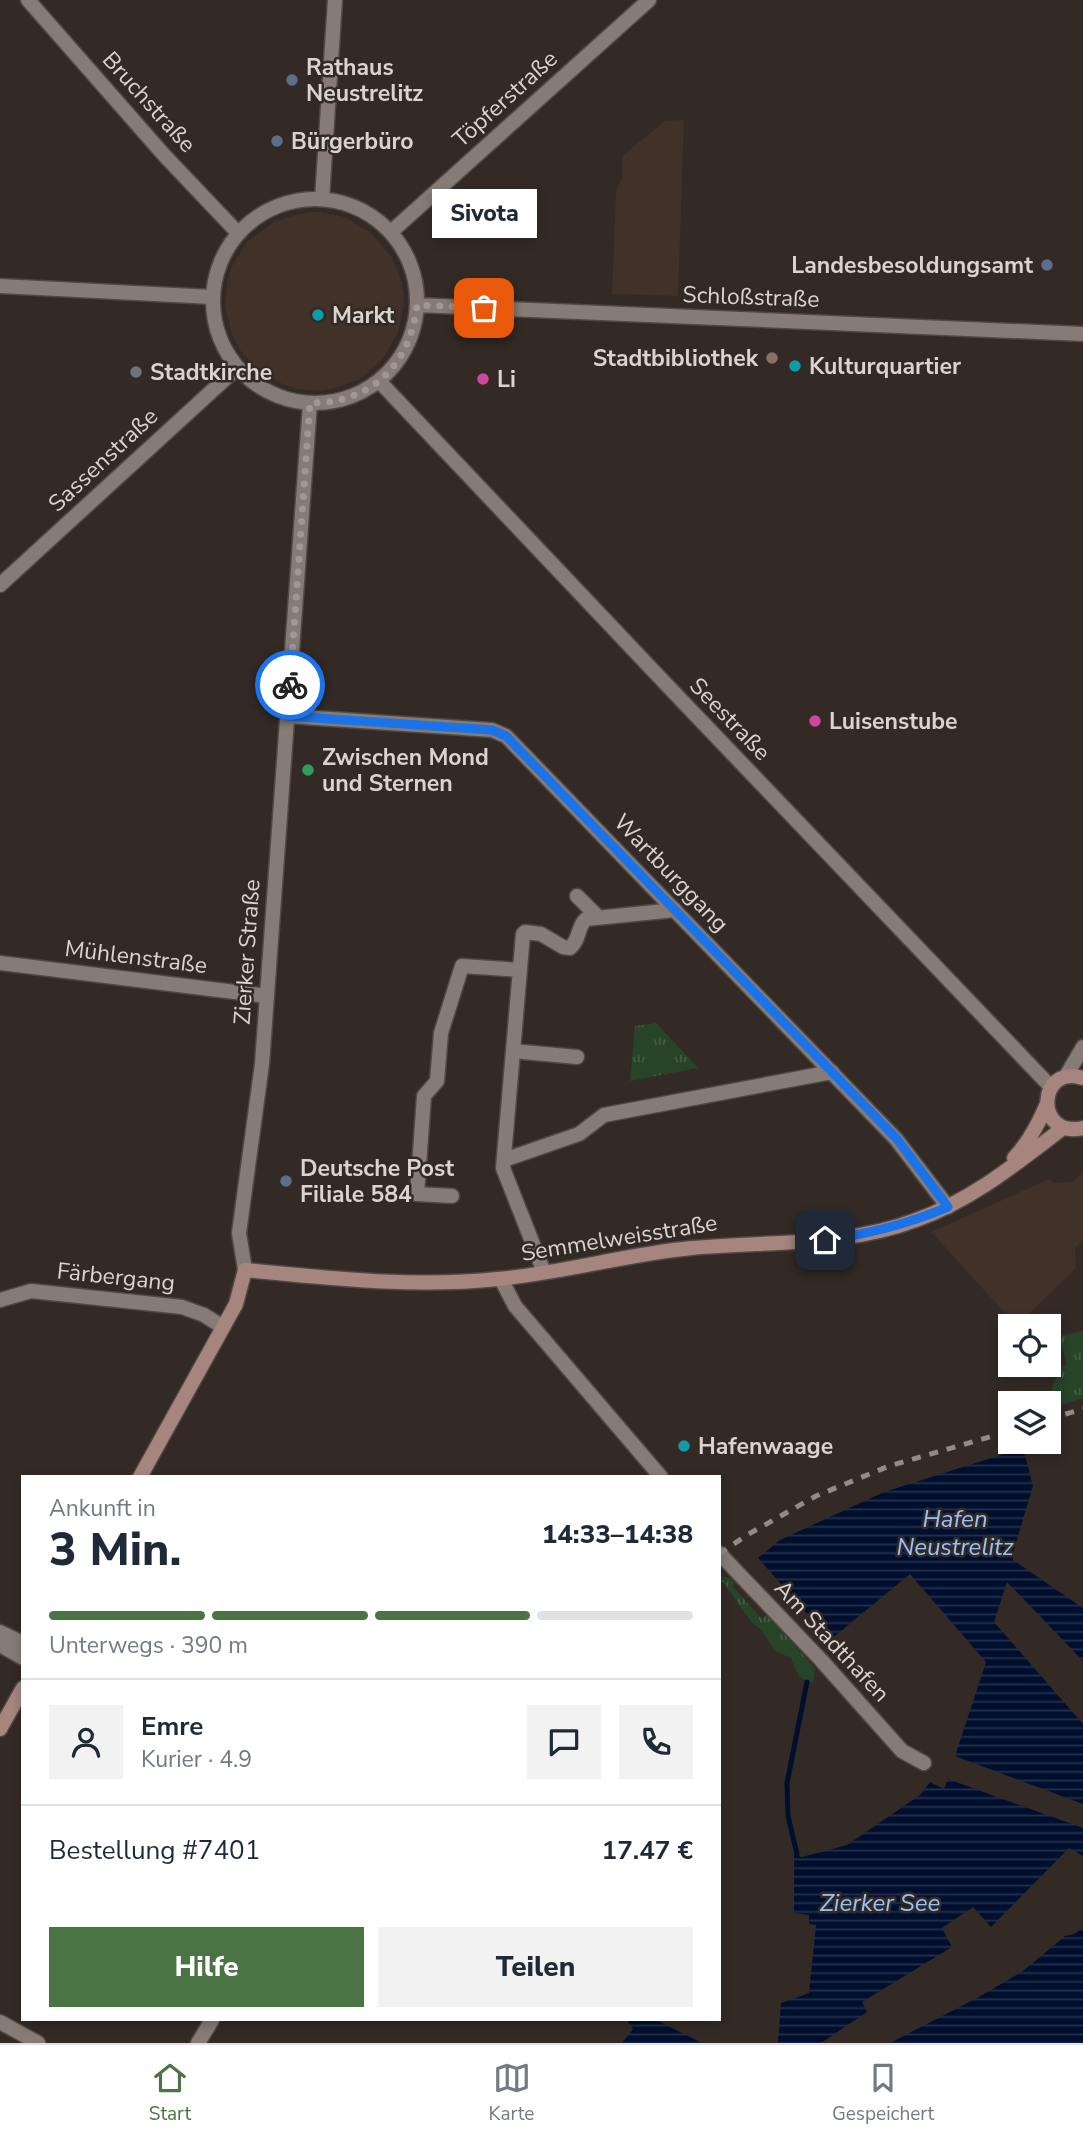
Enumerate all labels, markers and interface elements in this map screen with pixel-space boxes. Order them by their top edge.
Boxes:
street label: Töpferstraße [446,43,564,155]
street label: Bruchstraße [95,45,203,159]
place label: Rathaus Neustrelitz [306,52,423,109]
marker: Rathaus Neustrelitz [284,72,300,88]
place label: Bürgerbüro [291,126,414,157]
marker: Bürgerbüro [269,133,285,149]
callout: Sivota [432,189,536,238]
text: Sivota [450,198,519,229]
place label: Landesbesoldungsamt [791,250,1033,281]
marker: Landesbesoldungsamt [1039,257,1055,273]
pin [454,278,514,338]
street label: Schloßstraße [682,279,820,315]
icon: bag [465,289,503,327]
place label: Markt [332,300,395,331]
marker: Markt [310,307,326,323]
place label: Stadtbibliothek [593,343,759,374]
marker: Stadtbibliothek [764,350,780,366]
place label: Kulturquartier [809,351,961,382]
place label: Stadtkirche [150,357,272,388]
marker: Kulturquartier [787,358,803,374]
marker: Stadtkirche [128,364,144,380]
place label: Li [497,364,516,395]
marker: Li [475,371,491,387]
street label: Sassenstraße [41,401,165,519]
courier [255,650,325,720]
icon: bike [271,666,309,704]
street label: Seestraße [683,671,777,767]
place label: Luisenstube [829,706,958,737]
marker: Luisenstube [807,713,823,729]
place label: Zwischen Mond und Sternen [322,742,489,799]
marker: Zwischen Mond und Sternen [300,762,316,778]
street label: Wartburggang [607,807,735,939]
street label: Zierker Straße [226,878,268,1026]
street label: Mühlenstraße [63,933,209,981]
place label: Deutsche Post Filiale 584 [300,1153,454,1210]
marker: Deutsche Post Filiale 584 [278,1173,294,1189]
street label: Semmelweisstraße [519,1207,719,1269]
pin [795,1210,855,1270]
icon: home [806,1221,844,1259]
street label: Färbergang [55,1255,177,1299]
map controls [998,1314,1061,1454]
button: locate [998,1314,1061,1377]
button: layers [998,1391,1061,1454]
place label: Hafenwaage [698,1431,833,1462]
marker: Hafenwaage [676,1438,692,1454]
text: Ankunft in [49,1493,156,1524]
water label: Hafen Neustrelitz [896,1503,1014,1563]
text: 14:33–14:38 [542,1517,693,1552]
text: 3 Min. [49,1518,181,1581]
street label: Am Stadthafen [767,1573,897,1709]
text: Unterwegs · 390 m [49,1630,248,1661]
button: person [49,1705,123,1779]
button: chat [527,1705,601,1779]
button: phone [619,1705,693,1779]
text: Emre [141,1709,203,1744]
text: Kurier · 4.9 [141,1744,252,1775]
text: Bestellung #7401 [49,1833,260,1868]
text: 17.47 € [602,1833,693,1868]
water label: Zierker See [820,1887,941,1919]
button: Hilfe [49,1927,364,2007]
button: Teilen [378,1927,693,2007]
tab: Start [149,2059,191,2127]
tab: Karte [489,2059,534,2127]
tab: Gespeichert [832,2059,934,2127]

